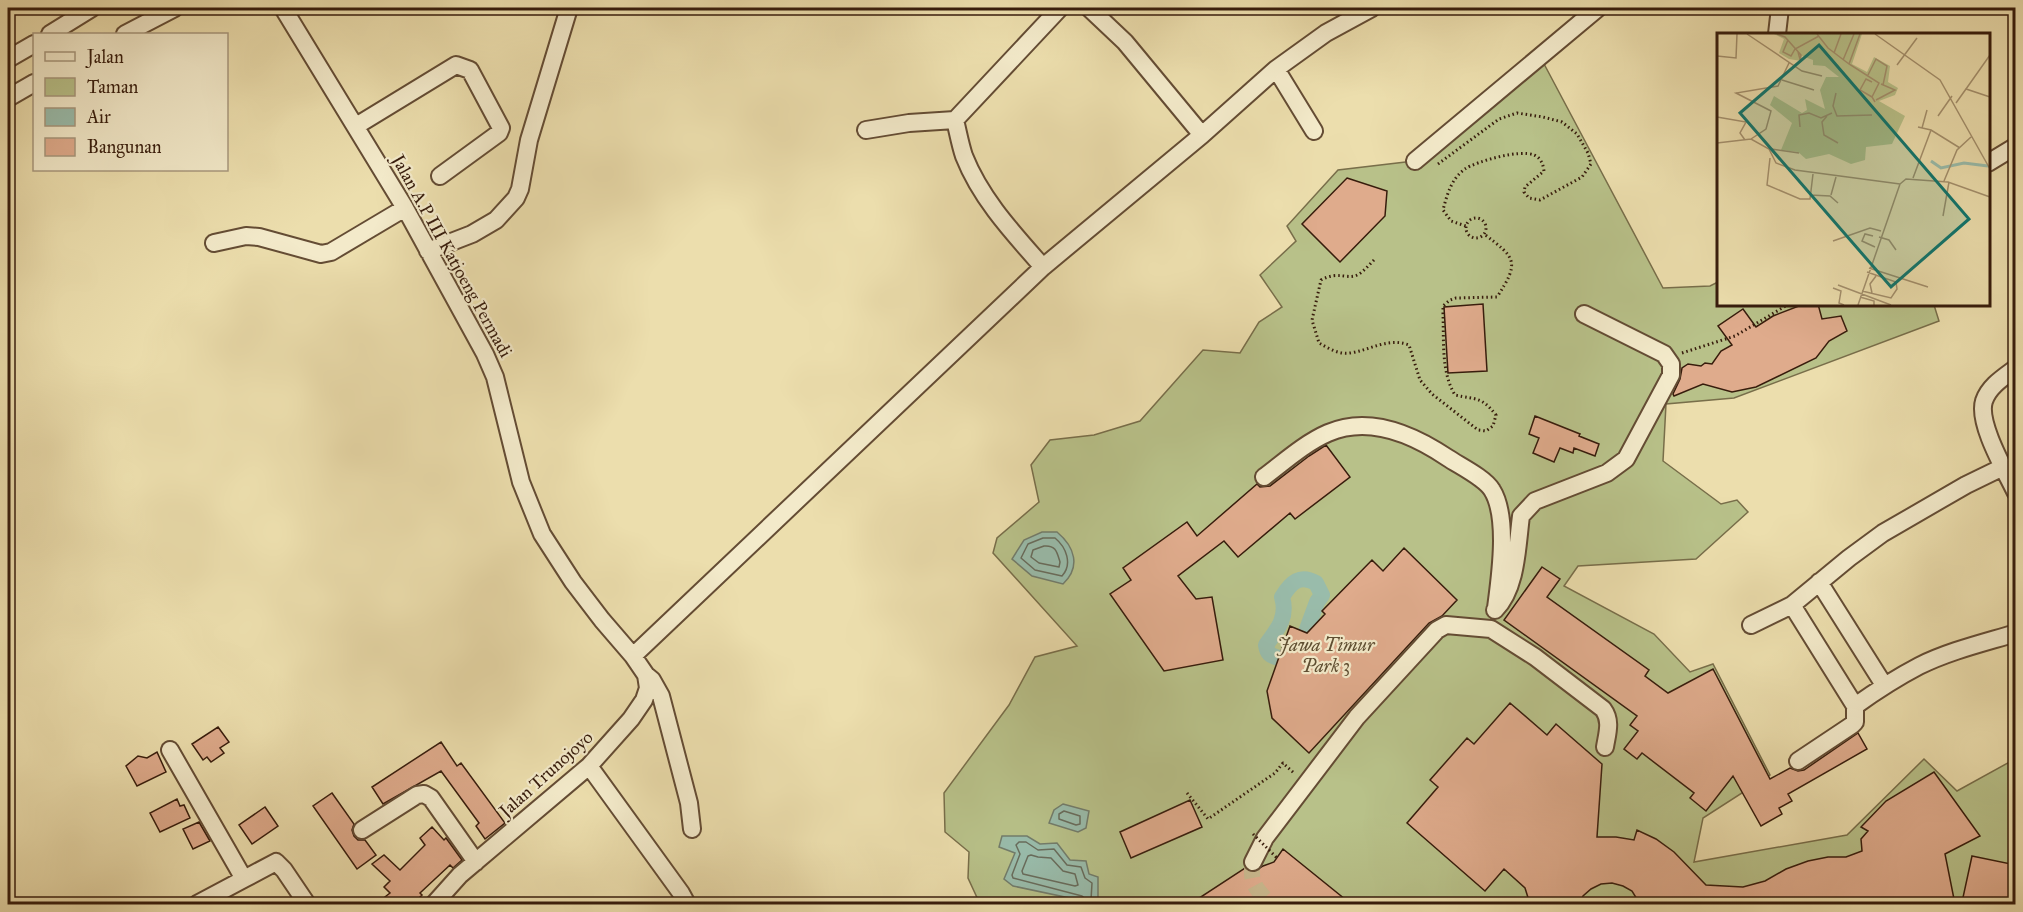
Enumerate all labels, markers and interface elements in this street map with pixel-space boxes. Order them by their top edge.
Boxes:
legend [33,33,228,171]
inset map [1717,33,1990,306]
text: Jalan [85,46,124,69]
text: Taman [87,76,139,98]
text: Air [86,106,111,128]
text: Bangunan [87,136,162,159]
street label: Jalan A.P III Katjoeng Permadi [385,149,517,362]
park label: Jawa Timur Park 3 [1277,634,1376,677]
street label: Jalan Trunojoyo [493,726,598,824]

